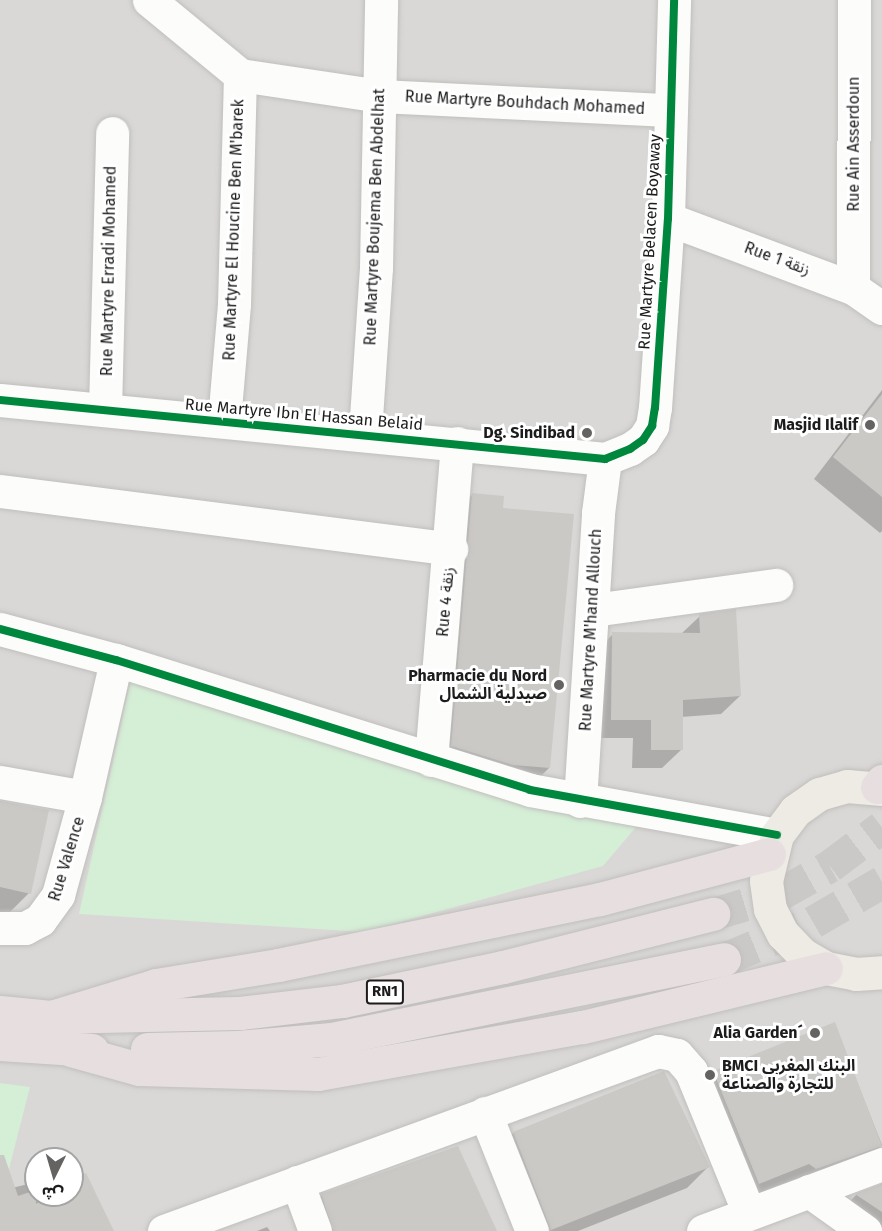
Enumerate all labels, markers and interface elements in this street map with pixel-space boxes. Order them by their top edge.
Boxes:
street label: Rue Ain Asserdoun [844,76,864,212]
street label: Rue Martyre Bouhdach Mohamed [404,87,646,119]
street label: Rue Martyre Boujema Ben Abdelhat [361,88,389,346]
street label: Rue Martyre El Houcine Ben M'barek [220,99,248,361]
street label: Rue Martyre Belacen Boyaway [635,134,665,350]
street label: Rue Martyre Erradi Mohamed [98,166,120,376]
street label: Rue 1 زنقة [742,238,812,280]
street label: Rue Martyre Ibn El Hassan Belaid [184,395,424,435]
place label: Masjid Ilalif [774,415,858,435]
marker: Masjid Ilalif [863,418,877,432]
place label: Dg. Sindibad [483,423,575,443]
marker: Dg. Sindibad [580,426,594,440]
street label: Rue Martyre M'hand Allouch [576,528,606,732]
street label: Rue 4 زنقة [433,566,459,638]
place label: Pharmacie du Nord صيدلية الشمال [408,666,547,704]
marker: Pharmacie du Nord صيدلية الشمال [552,678,566,692]
street label: Rue Valence [45,814,89,904]
road number: RN1 [366,980,404,1004]
place label: Alia Garden´ [714,1023,803,1043]
marker: Alia Garden´ [808,1026,822,1040]
place label: BMCI البنك المغربي للتجارة والصناعة [722,1056,855,1094]
marker: BMCI البنك المغربي للتجارة والصناعة [703,1068,717,1082]
north arrow [24,1147,84,1207]
text: ش [41,1183,64,1204]

